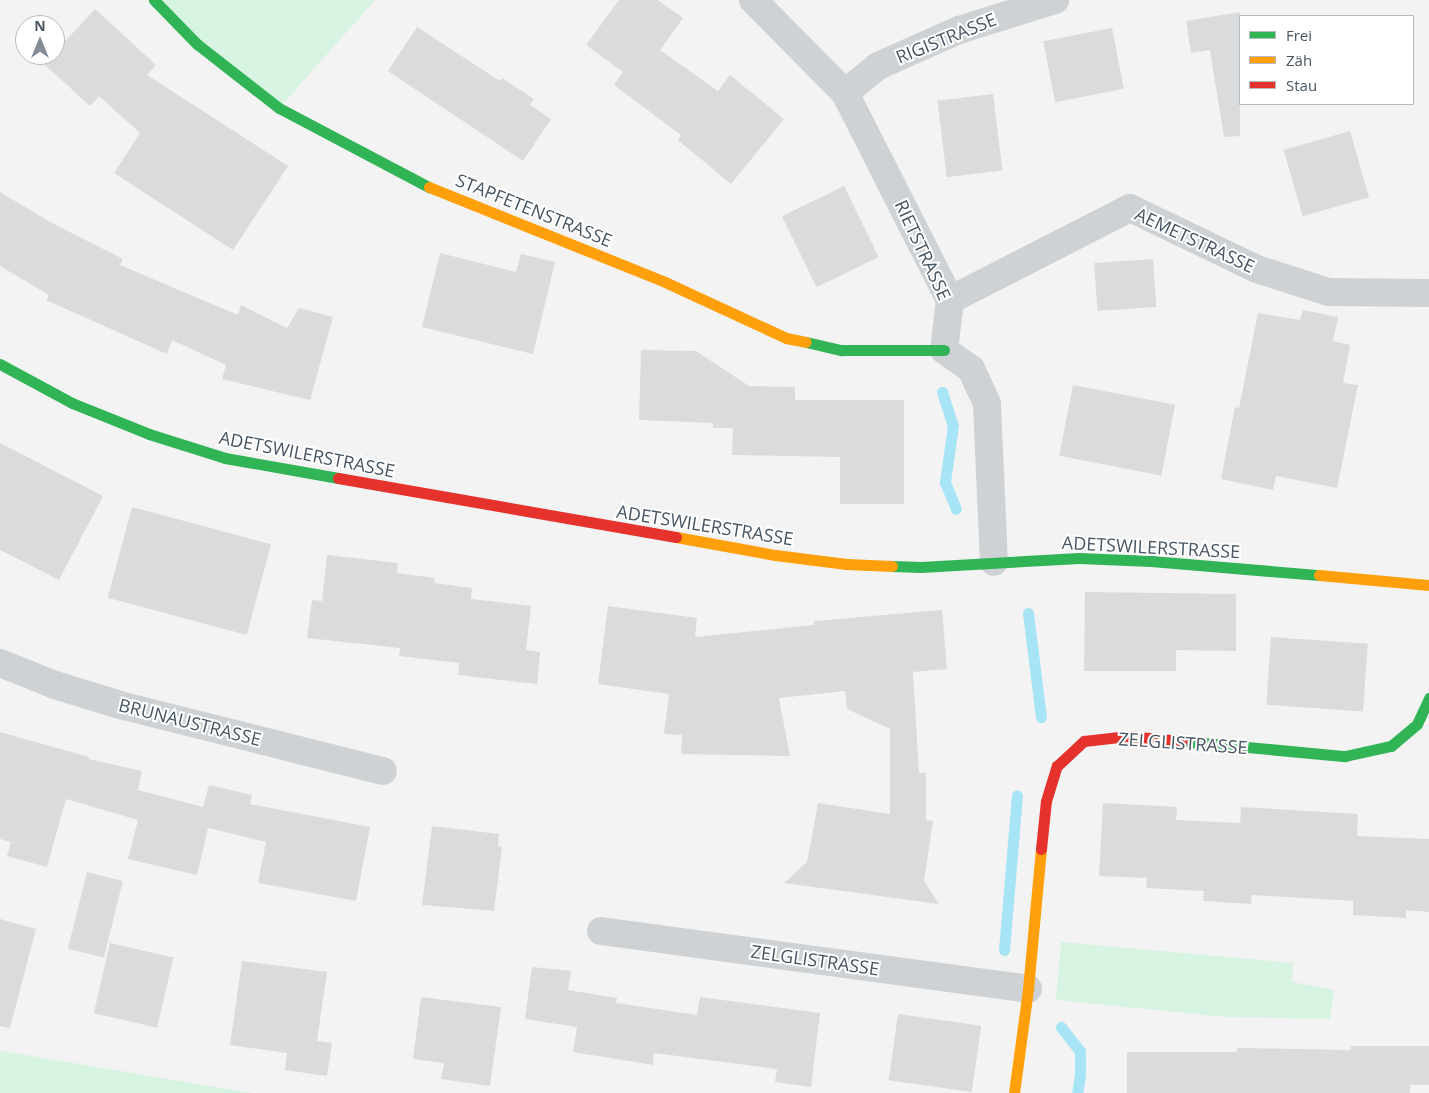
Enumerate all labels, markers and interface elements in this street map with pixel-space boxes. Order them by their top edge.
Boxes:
street label: RIGISTRASSE [893,8,999,68]
north arrow [15,15,65,65]
legend [1239,15,1414,105]
text: N [34,16,46,35]
text: Frei [1286,25,1312,45]
text: Zäh [1286,50,1312,70]
text: Stau [1286,75,1317,95]
street label: STAPFETENSTRASSE [453,169,615,251]
street label: RIETSTRASSE [890,196,956,304]
street label: AEMETSTRASSE [1132,203,1258,277]
street label: ADETSWILERSTRASSE [217,426,397,482]
street label: ADETSWILERSTRASSE [615,500,795,550]
street label: ADETSWILERSTRASSE [1061,532,1241,562]
street label: BRUNAUSTRASSE [117,694,263,750]
street label: ZELGLISTRASSE [1118,728,1248,758]
street label: ZELGLISTRASSE [750,940,880,980]

